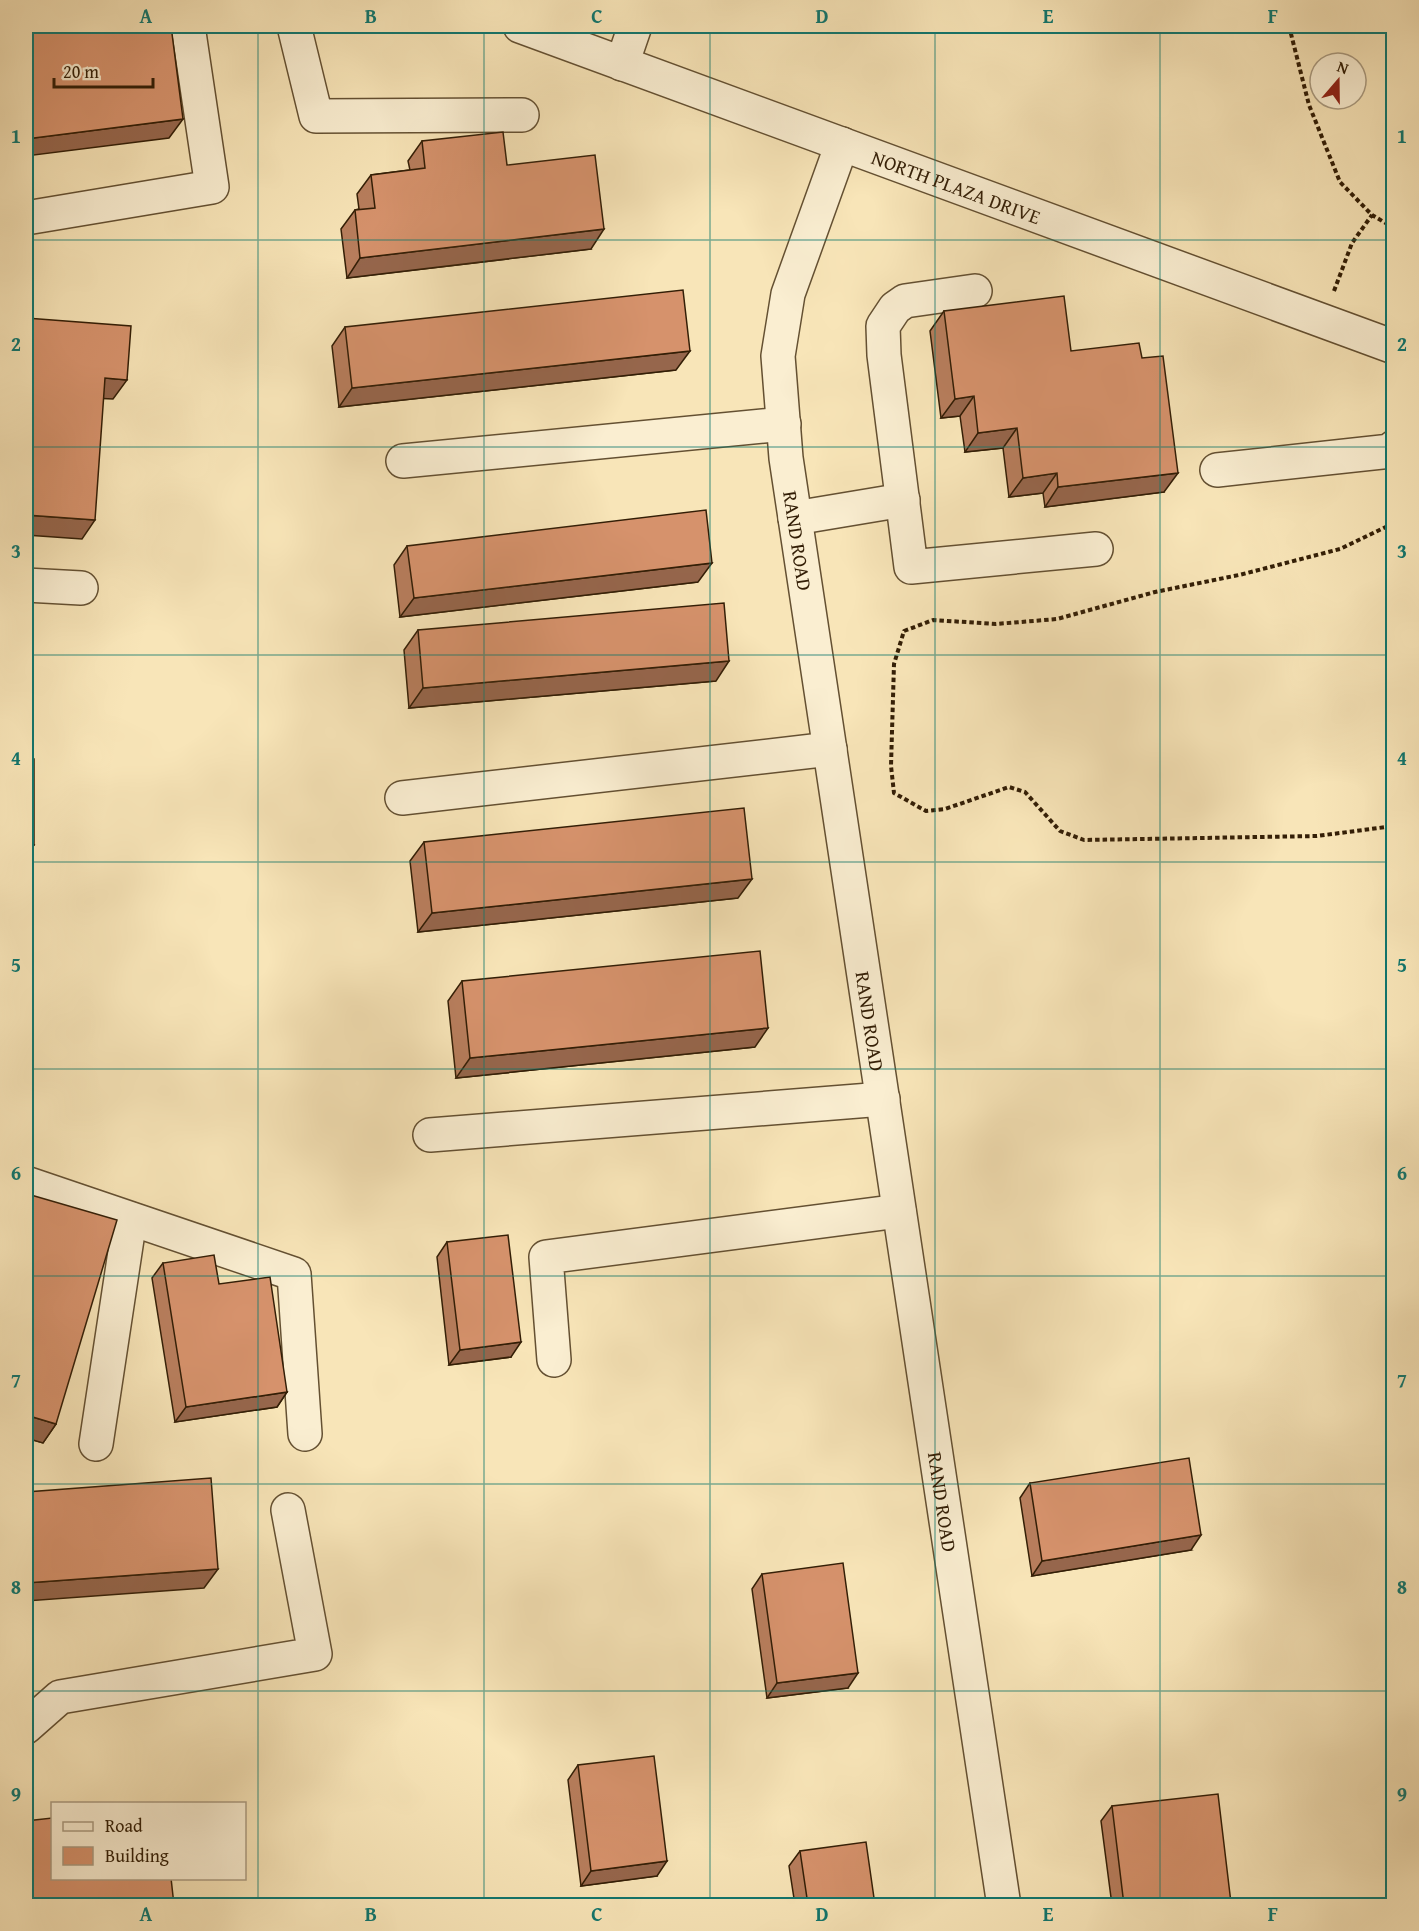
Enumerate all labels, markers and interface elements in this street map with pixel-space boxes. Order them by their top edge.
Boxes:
text: A [140,1,153,30]
text: B [365,1,377,30]
text: C [591,1,603,30]
text: D [815,1,829,30]
text: E [1043,1,1054,30]
text: F [1268,1,1278,30]
scale bar [54,51,153,89]
north arrow [1308,51,1368,111]
text: N [1334,54,1353,80]
text: 20 m [63,58,99,85]
text: 1 [11,121,21,150]
text: 1 [1397,121,1407,150]
street label: NORTH PLAZA DRIVE [868,142,1045,231]
text: 2 [11,329,21,358]
text: 2 [1397,329,1407,358]
street label: RAND ROAD [777,489,820,592]
text: 3 [11,536,21,565]
text: 3 [1397,536,1407,565]
text: 4 [11,743,21,772]
text: 4 [1397,743,1407,772]
text: 5 [11,950,21,979]
text: 5 [1397,950,1407,979]
street label: RAND ROAD [849,969,893,1073]
text: 6 [11,1158,21,1187]
text: 6 [1397,1158,1407,1187]
text: 7 [11,1365,21,1394]
text: 7 [1397,1365,1407,1394]
street label: RAND ROAD [921,1450,965,1554]
text: 8 [11,1572,21,1601]
text: 8 [1397,1572,1407,1601]
text: 9 [11,1779,21,1808]
text: 9 [1397,1779,1407,1808]
legend [51,1802,246,1880]
text: Road [105,1812,143,1839]
text: Building [105,1842,169,1869]
text: A [140,1899,153,1928]
text: B [365,1899,377,1928]
text: C [591,1899,603,1928]
text: D [815,1899,829,1928]
text: E [1043,1899,1054,1928]
text: F [1268,1899,1278,1928]

